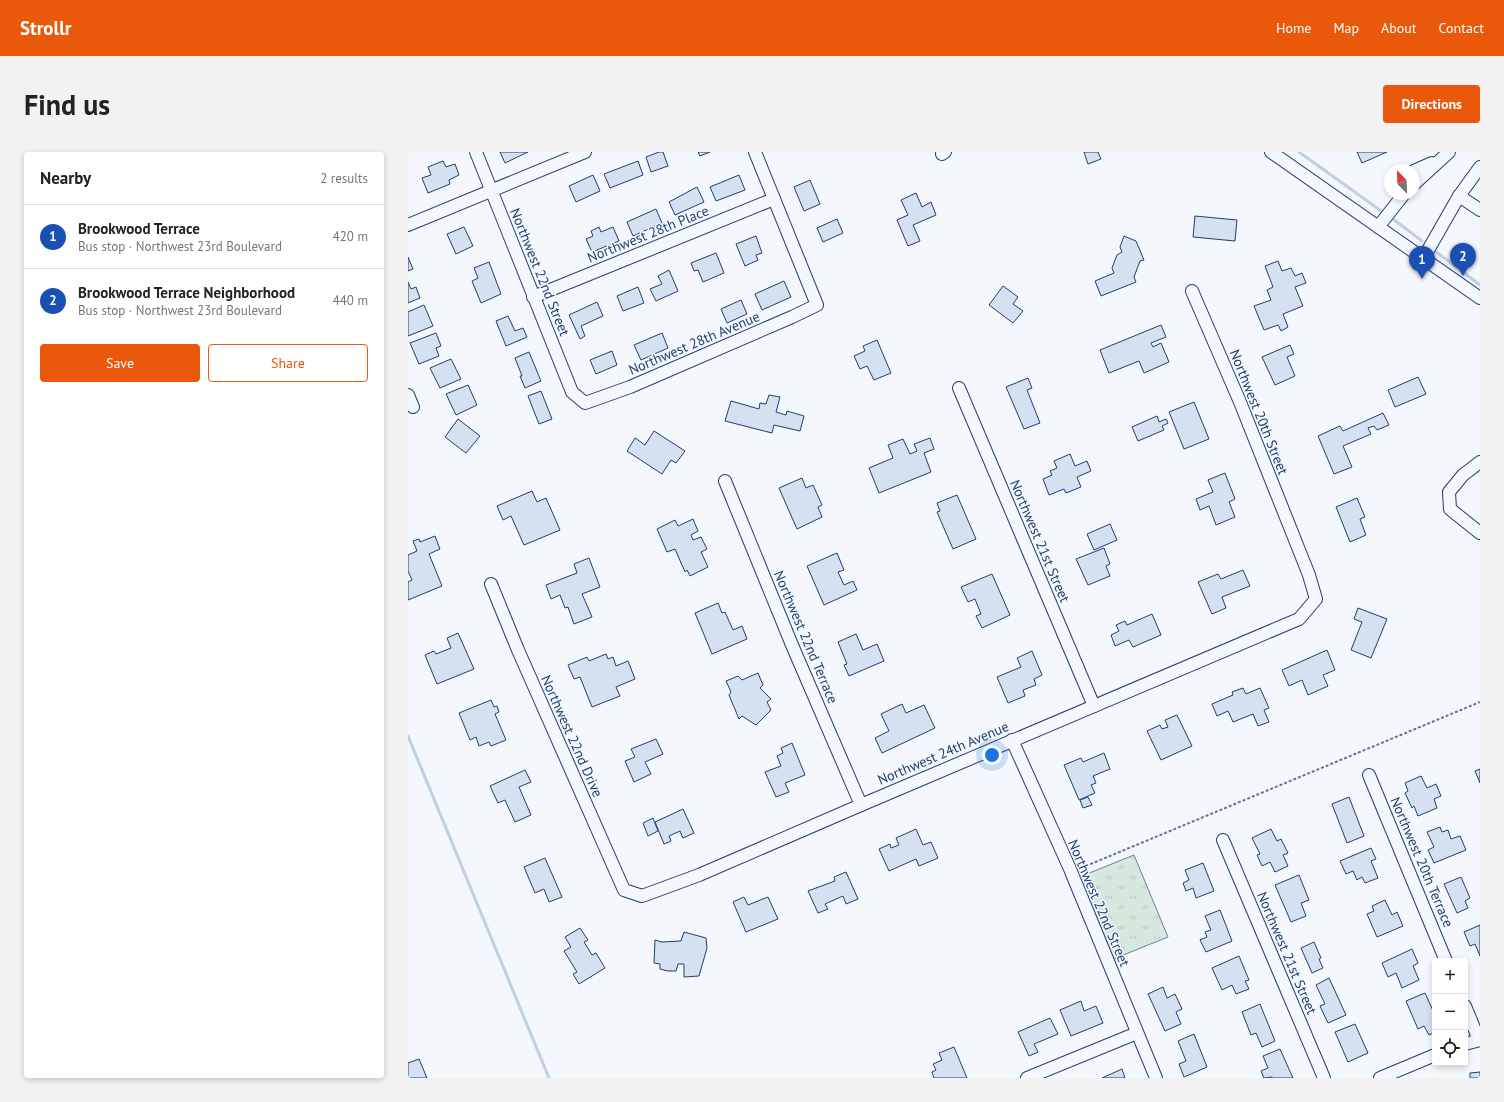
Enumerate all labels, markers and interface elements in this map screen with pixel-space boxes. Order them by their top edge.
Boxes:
text: Strollr [20,16,71,40]
text: Home [1276,19,1311,37]
text: Map [1333,19,1359,37]
text: About [1381,19,1417,37]
text: Contact [1439,19,1484,37]
button: Directions [1383,85,1480,123]
text: Find us [24,86,110,123]
north arrow [1384,164,1420,200]
text: Nearby [40,167,91,189]
text: 2 results [320,170,368,187]
street label: Northwest 28th Place [585,201,711,267]
street label: Northwest 22nd Street [506,206,574,339]
text: Brookwood Terrace [78,219,200,238]
text: 1 [49,228,57,245]
text: 420 m [333,228,368,245]
text: Bus stop · Northwest 23rd Boulevard [78,238,282,255]
pin: 2 [1450,243,1476,276]
pin: 1 [1409,246,1435,279]
text: Brookwood Terrace Neighborhood [78,283,295,302]
text: 2 [49,292,57,309]
text: 440 m [333,292,368,309]
text: Bus stop · Northwest 23rd Boulevard [78,302,282,319]
street label: Northwest 28th Avenue [626,307,762,379]
button: Save [40,344,200,382]
button: Share [208,344,368,382]
street label: Northwest 20th Street [1226,347,1292,477]
street label: Northwest 21st Street [1006,477,1074,605]
street label: Northwest 22nd Terrace [770,568,842,706]
street label: Northwest 22nd Drive [537,672,607,800]
street label: Northwest 24th Avenue [875,717,1011,789]
your location [982,745,1002,765]
street label: Northwest 20th Terrace [1386,794,1458,930]
street label: Northwest 22nd Street [1064,837,1134,969]
street label: Northwest 21st Street [1253,889,1321,1017]
map controls [1432,958,1468,1066]
button: + [1432,958,1468,994]
button: − [1432,994,1468,1030]
button: locate [1432,1030,1468,1066]

